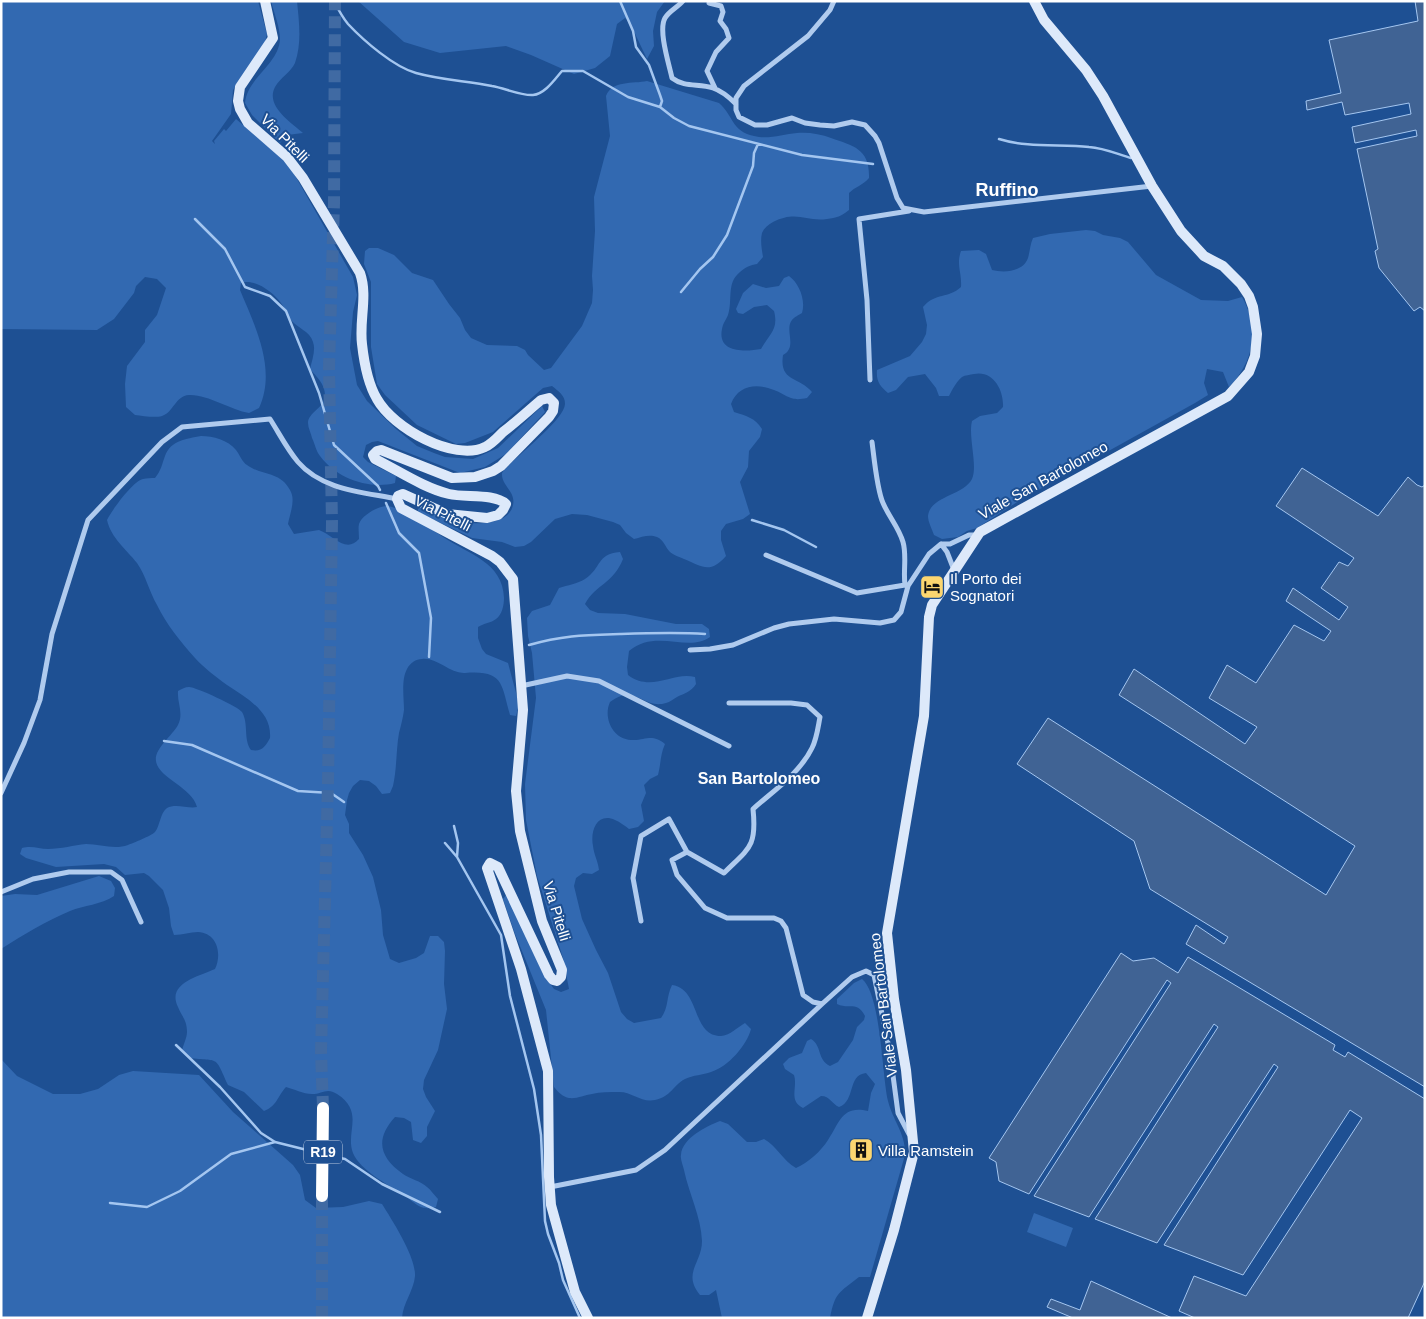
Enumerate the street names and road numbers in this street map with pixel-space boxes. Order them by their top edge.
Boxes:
street label: Via Pitelli [257,110,313,166]
street label: Viale San Bartolomeo [976,437,1110,523]
street label: Via Pitelli [412,491,474,535]
street label: Via Pitelli [540,879,574,943]
street label: Viale San Bartolomeo [866,932,900,1078]
road number: R19 [304,1140,342,1164]

